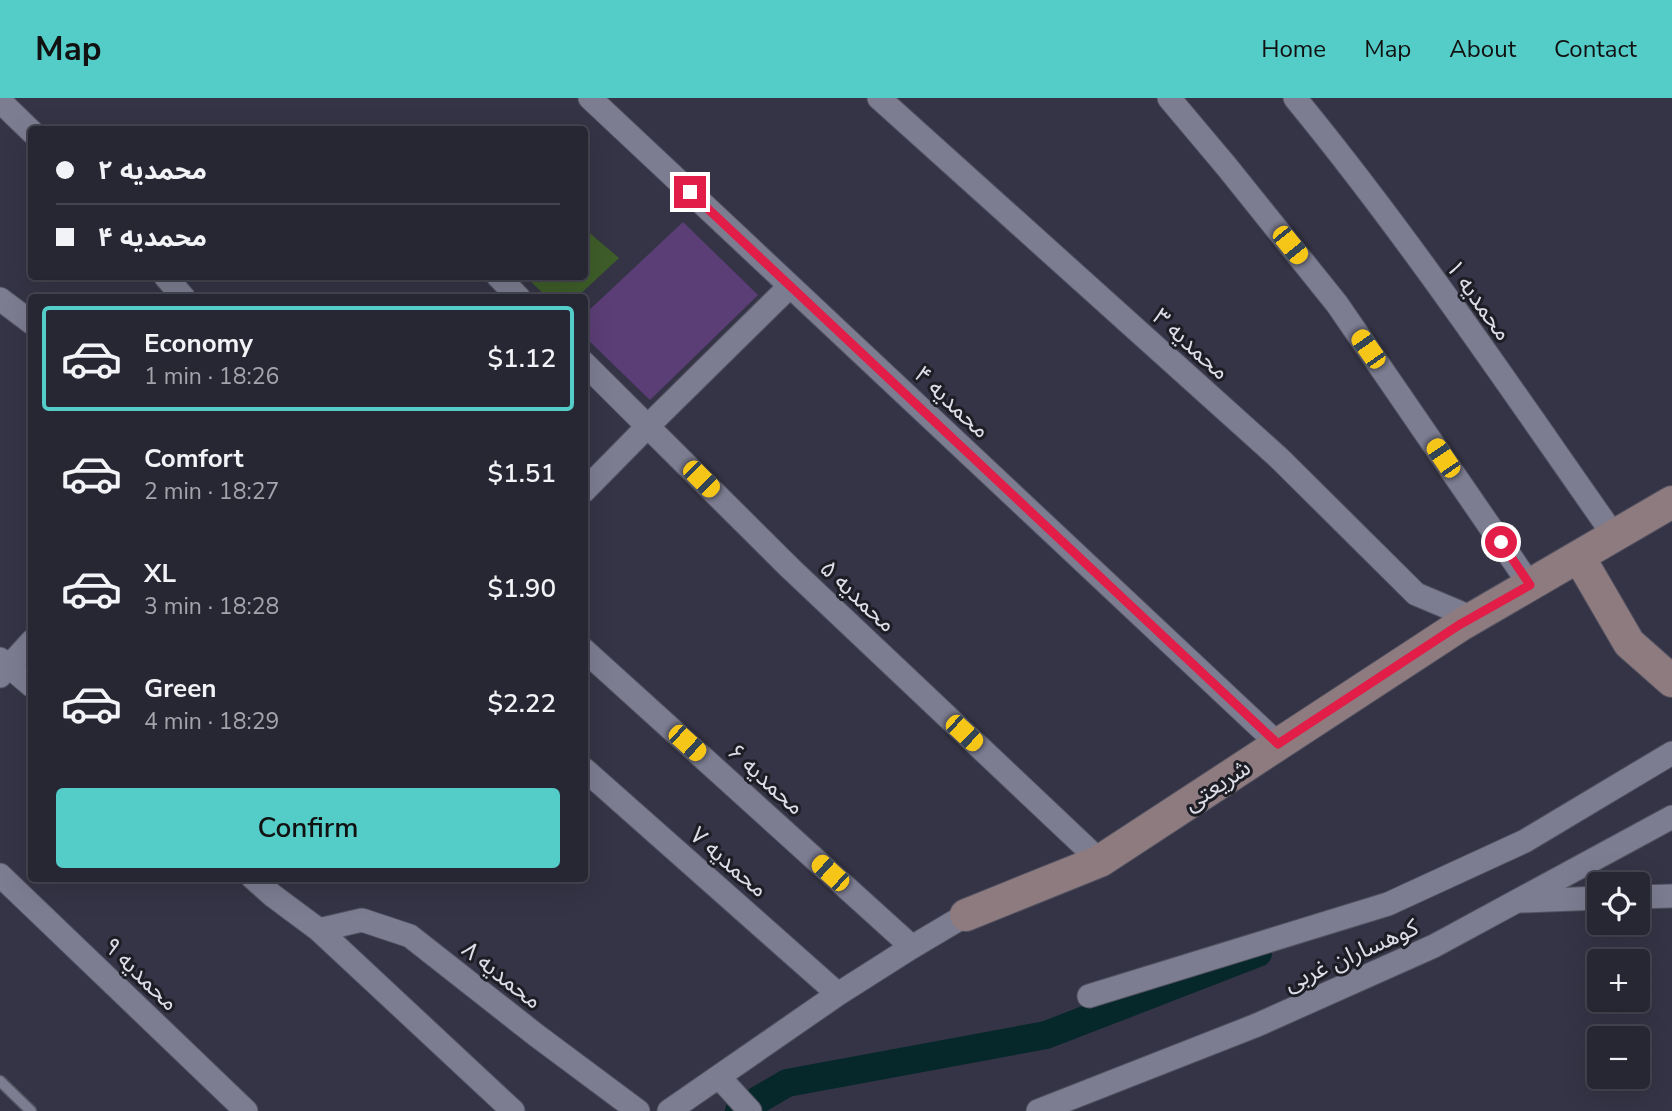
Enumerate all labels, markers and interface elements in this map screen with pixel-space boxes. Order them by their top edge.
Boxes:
text: Map [35,27,102,72]
text: Home [1261,33,1326,65]
text: Map [1364,33,1411,65]
text: About [1449,33,1516,65]
text: Contact [1554,33,1637,65]
text: محمدیه ۲ [98,153,207,188]
route end [674,176,706,208]
text: محمدیه ۴ [98,220,207,255]
car [1269,222,1312,268]
street label: محمدیه ۱ [1439,253,1519,347]
street label: محمدیه ۳ [1146,301,1236,387]
text: Economy [144,326,253,361]
car [1348,326,1389,372]
icon: car [60,327,123,390]
text: $1.12 [487,341,556,376]
street label: محمدیه ۴ [907,358,997,446]
text: 1 min · 18:26 [144,361,279,392]
car [1423,435,1464,481]
text: Comfort [144,441,244,476]
icon: car [60,442,123,505]
text: $1.51 [487,456,556,491]
car [679,457,724,501]
text: 2 min · 18:27 [144,476,279,507]
route start [1485,526,1517,558]
street label: محمدیه ۵ [813,552,903,640]
text: XL [144,556,176,591]
icon: car [60,557,123,620]
text: $1.90 [487,571,556,606]
text: 3 min · 18:28 [144,591,279,622]
text: Green [144,671,217,706]
icon: car [60,672,123,735]
text: $2.22 [487,686,556,721]
text: 4 min · 18:29 [144,706,279,737]
car [942,711,987,755]
car [665,721,710,765]
street label: محمدیه ۶ [721,736,811,822]
street label: شریعتی [1177,751,1257,819]
button: Confirm [56,788,560,868]
street label: محمدیه ۷ [683,819,775,905]
car [808,851,853,895]
map controls [1587,872,1650,1089]
button: locate [1587,872,1650,935]
street label: کوهساران غربی [1279,911,1424,999]
street label: محمدیه ۹ [96,930,186,1018]
street label: محمدیه ۸ [455,934,549,1016]
button: + [1587,949,1650,1012]
button: − [1587,1026,1650,1089]

